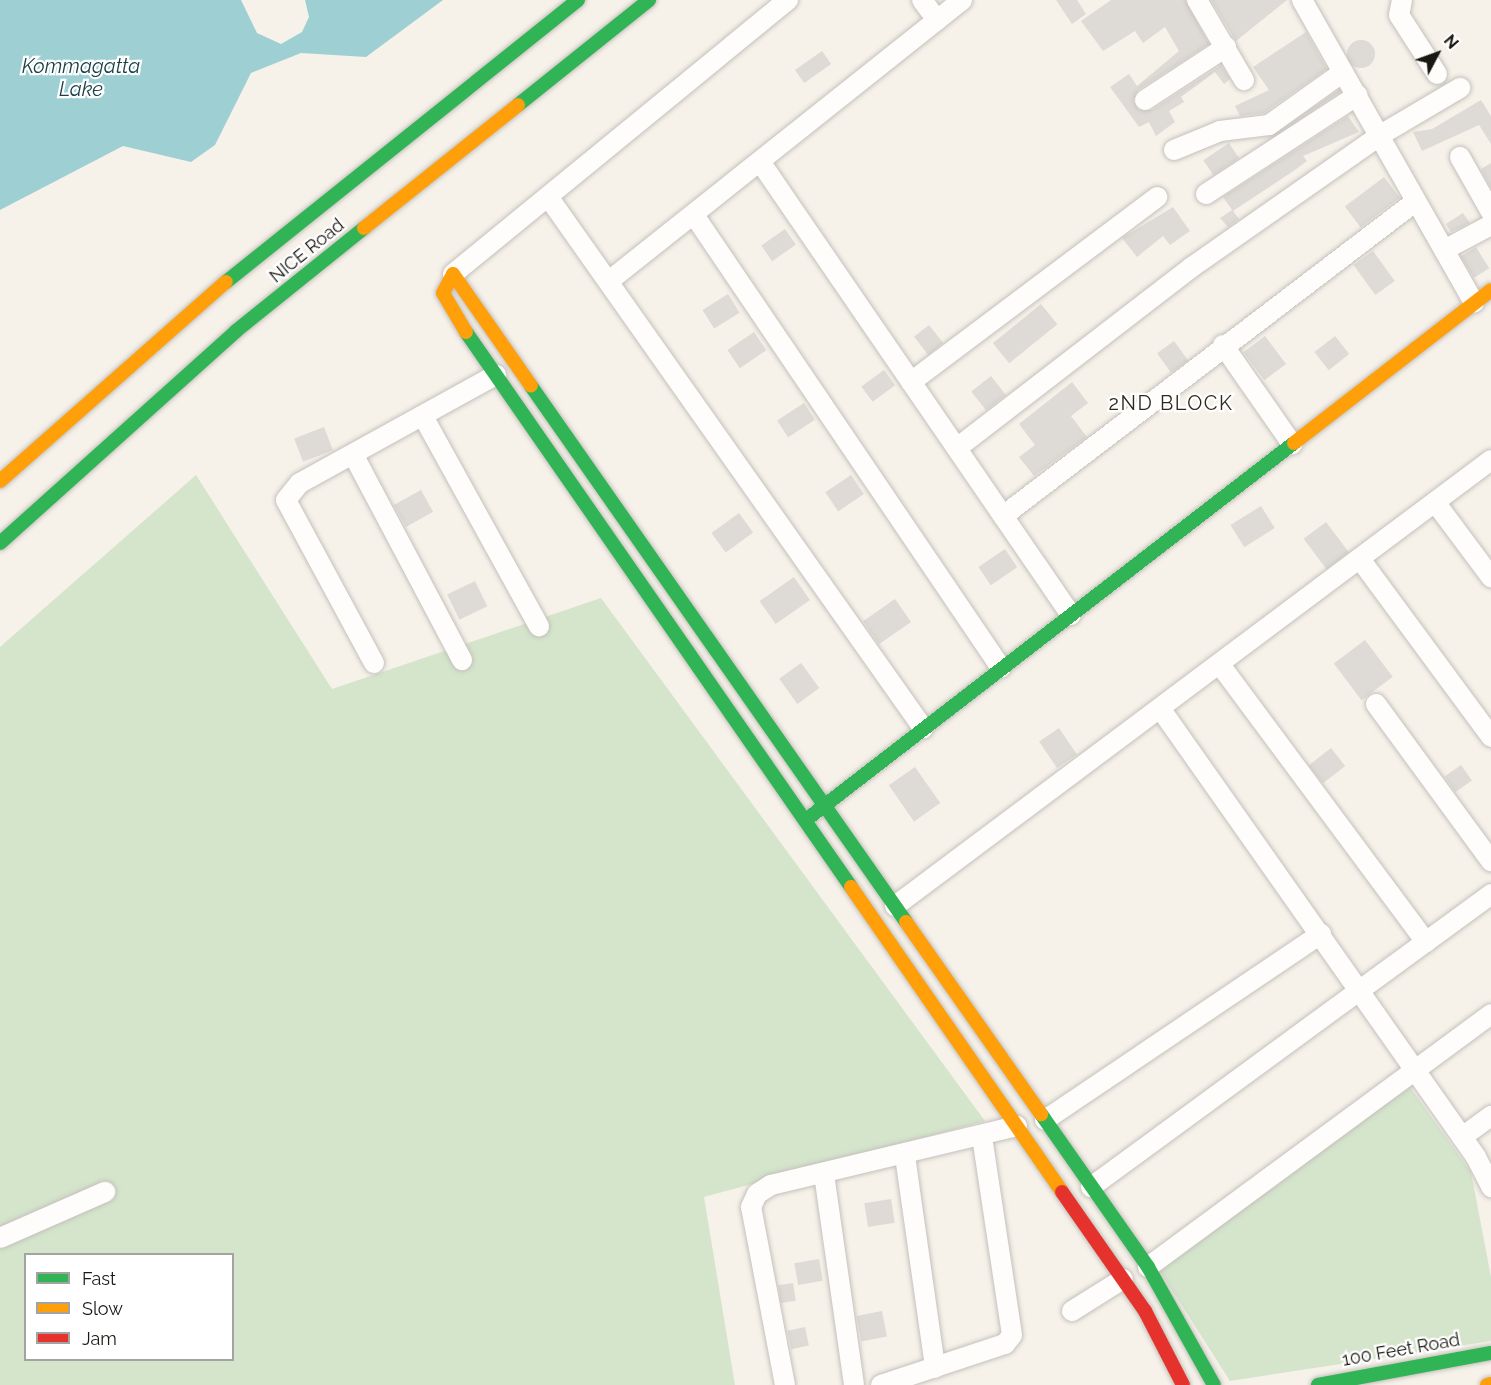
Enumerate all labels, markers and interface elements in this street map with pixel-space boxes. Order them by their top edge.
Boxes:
north arrow [1407,24,1467,84]
text: N [1440,31,1462,53]
water label: Kommagatta Lake [22,55,140,102]
street label: NICE Road [265,214,349,288]
district label: 2ND BLOCK [1109,391,1233,415]
legend [24,1253,234,1361]
text: Fast [82,1268,116,1289]
text: Slow [82,1298,123,1319]
text: Jam [82,1328,117,1349]
street label: 100 Feet Road [1340,1329,1462,1371]

